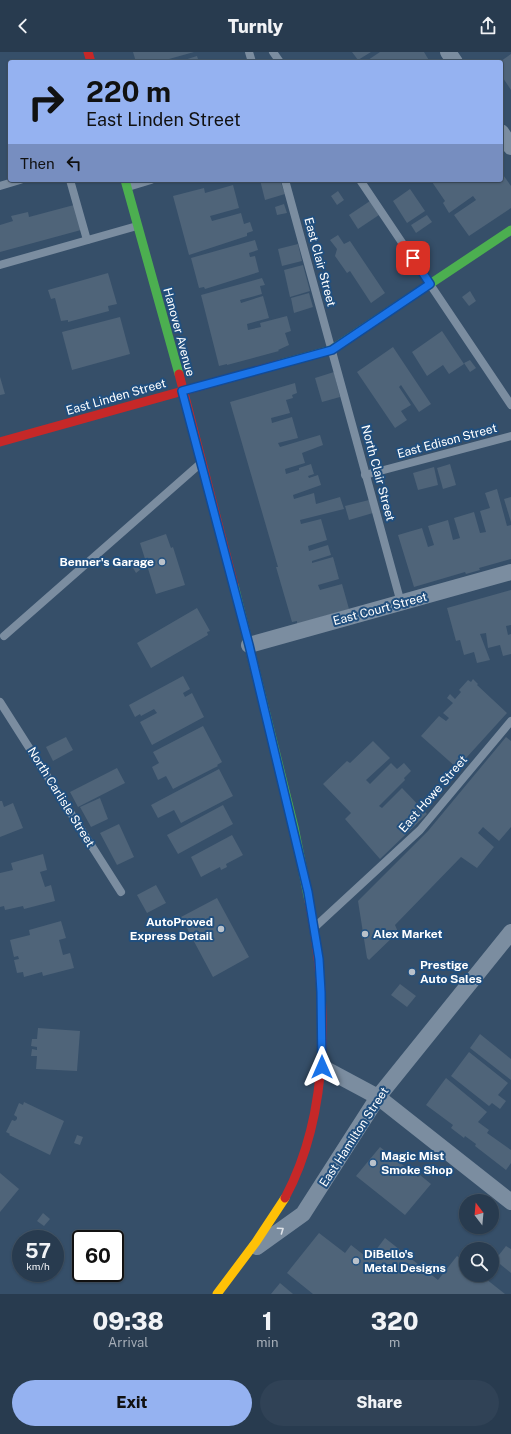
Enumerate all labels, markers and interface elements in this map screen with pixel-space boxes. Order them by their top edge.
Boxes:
icon: back [12,15,34,37]
icon: share [477,15,499,37]
text: Turnly [228,16,283,37]
text: 220 m [86,75,171,108]
icon: right [20,76,72,128]
text: East Linden Street [86,109,241,130]
icon: left [63,152,85,174]
text: Then [20,155,55,172]
street label: East Clair Street [301,216,339,308]
pin [396,241,430,275]
icon: arrive [402,247,424,269]
street label: Hanover Avenue [160,286,198,378]
street label: East Linden Street [64,376,168,418]
street label: East Edison Street [396,421,499,461]
street label: North Clair Street [358,423,398,523]
place label: Benner's Garage [59,555,154,569]
marker: Benner's Garage [157,557,167,567]
street label: East Court Street [331,590,429,628]
street label: North Carlisle Street [25,745,98,850]
street label: East Howe Street [396,752,470,835]
place label: AutoProved Express Detail [130,915,213,943]
marker: AutoProved Express Detail [216,924,226,934]
place label: Alex Market [373,927,443,941]
marker: Alex Market [360,929,370,939]
place label: Prestige Auto Sales [420,958,482,986]
marker: Prestige Auto Sales [407,967,417,977]
position arrow [301,1046,343,1088]
street label: East Hamilton Street [317,1084,392,1189]
place label: Magic Mist Smoke Shop [381,1149,453,1177]
marker: Magic Mist Smoke Shop [368,1158,378,1168]
north arrow [459,1194,499,1234]
map controls [459,1194,499,1282]
one-way arrow [277,1228,284,1235]
speed limit sign: 60 [72,1230,124,1282]
text: 57 [25,1239,51,1263]
button: search [459,1242,499,1282]
place label: DiBello's Metal Designs [364,1247,446,1275]
marker: DiBello's Metal Designs [351,1256,361,1266]
text: km/h [26,1260,50,1272]
text: 09:38 [92,1307,164,1335]
text: 1 [262,1307,273,1335]
text: 320 [371,1307,419,1335]
text: Arrival [108,1335,148,1350]
text: min [256,1335,278,1350]
text: m [389,1335,400,1350]
button: Exit [12,1380,252,1426]
button: Share [260,1380,499,1426]

